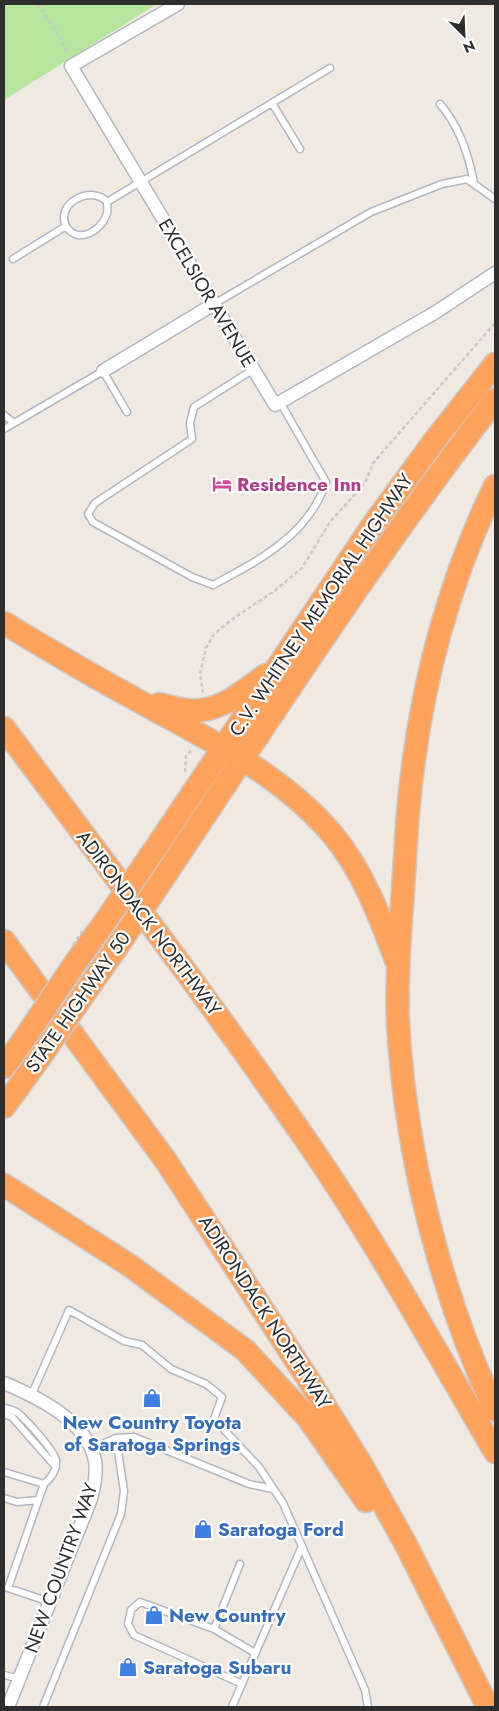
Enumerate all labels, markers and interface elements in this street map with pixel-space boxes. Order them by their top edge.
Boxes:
north arrow [439,10,489,60]
text: N [460,35,478,58]
street label: EXCELSIOR AVENUE [152,214,262,372]
street label: C.V. WHITNEY MEMORIAL HIGHWAY [223,468,419,742]
place label: Residence Inn [237,471,362,498]
hotel icon: Residence Inn [211,473,233,495]
street label: ADIRONDACK NORTHWAY [70,825,228,1022]
street label: STATE HIGHWAY 50 [19,926,137,1078]
street label: ADIRONDACK NORTHWAY [192,1210,338,1414]
shop icon: New Country Toyota of Saratoga Springs [141,1387,163,1409]
place label: New Country Toyota of Saratoga Springs [62,1409,242,1458]
street label: NEW COUNTRY WAY [18,1479,104,1657]
place label: Saratoga Ford [218,1516,344,1543]
shop icon: Saratoga Ford [192,1518,214,1540]
place label: New Country [169,1602,287,1629]
shop icon: New Country [143,1604,165,1626]
place label: Saratoga Subaru [143,1654,291,1681]
shop icon: Saratoga Subaru [117,1656,139,1678]

